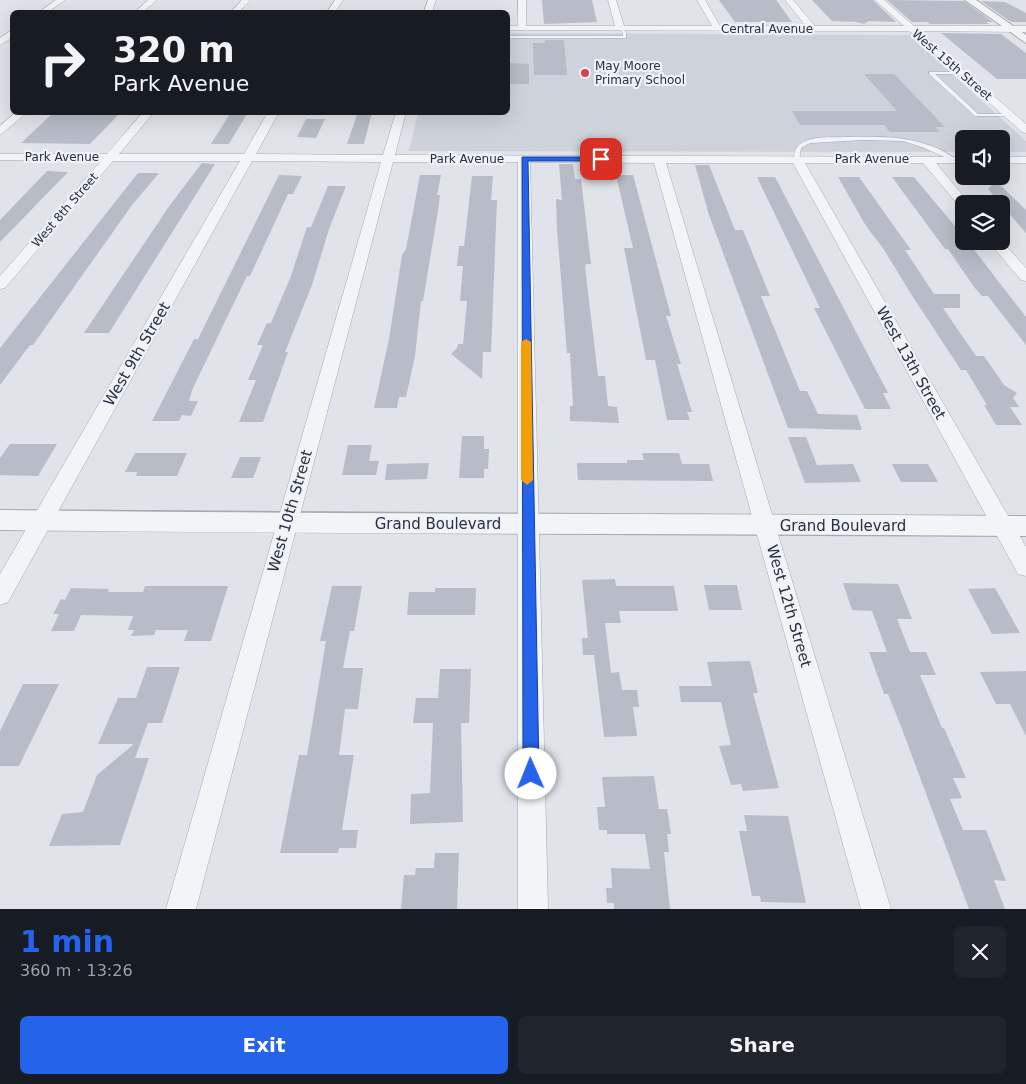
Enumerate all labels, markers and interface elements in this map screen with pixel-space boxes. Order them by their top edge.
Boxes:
street label: Central Avenue [721,22,813,36]
street label: West 15th Street [909,27,995,104]
icon: right [30,30,95,95]
text: 320 m [113,30,235,70]
place label: May Moore Primary School [595,59,685,87]
marker: May Moore Primary School [579,67,591,79]
text: Park Avenue [113,71,249,96]
map controls [955,130,1010,250]
button: sound [955,130,1010,185]
pin [580,138,622,180]
icon: arrive [587,145,615,173]
street label: Park Avenue [25,150,99,164]
street label: Park Avenue [430,152,504,166]
street label: Park Avenue [835,152,909,166]
street label: West 8th Street [29,170,101,250]
button: layers [955,195,1010,250]
street label: West 9th Street [100,299,174,409]
street label: West 13th Street [872,303,950,423]
street label: West 10th Street [264,448,316,574]
street label: Grand Boulevard [375,515,501,533]
street label: Grand Boulevard [780,517,906,535]
street label: West 12th Street [763,543,815,669]
position arrow [504,747,556,799]
text: 1 min [20,924,114,959]
button: close [954,926,1006,978]
text: 360 m · 13:26 [20,961,133,980]
button: Exit [20,1016,508,1074]
button: Share [518,1016,1006,1074]

